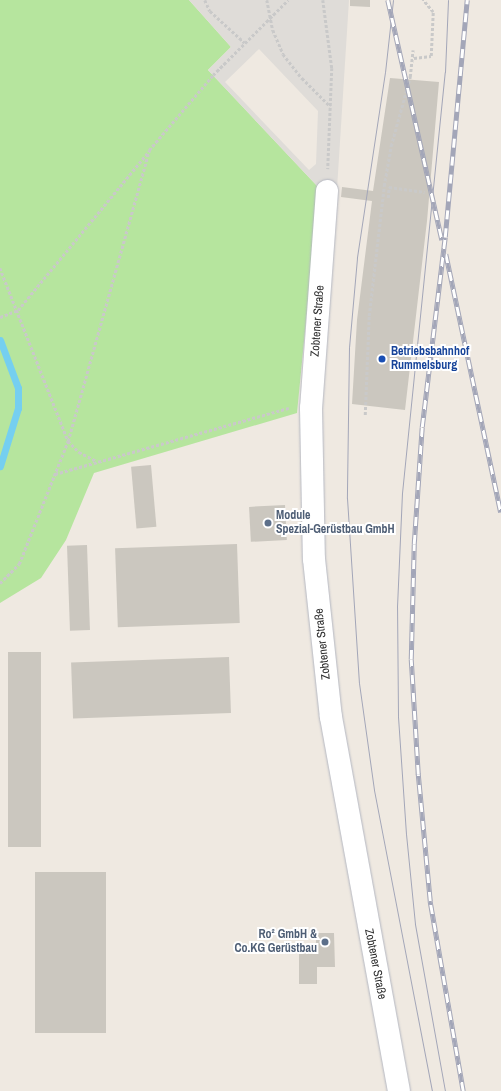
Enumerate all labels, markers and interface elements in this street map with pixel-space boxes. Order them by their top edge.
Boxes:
street label: Zobtener Straße [308,285,328,357]
place label: Betriebsbahnhof Rummelsburg [391,345,469,373]
marker: Betriebsbahnhof Rummelsburg [376,353,388,365]
place label: Module Spezial-Gerüstbau GmbH [276,509,395,537]
marker: Module Spezial-Gerüstbau GmbH [263,518,273,528]
street label: Zobtener Straße [312,608,334,680]
street label: Zobtener Straße [361,927,389,1001]
place label: Ro² GmbH & Co.KG Gerüstbau [234,928,317,956]
marker: Ro² GmbH & Co.KG Gerüstbau [320,937,330,947]

